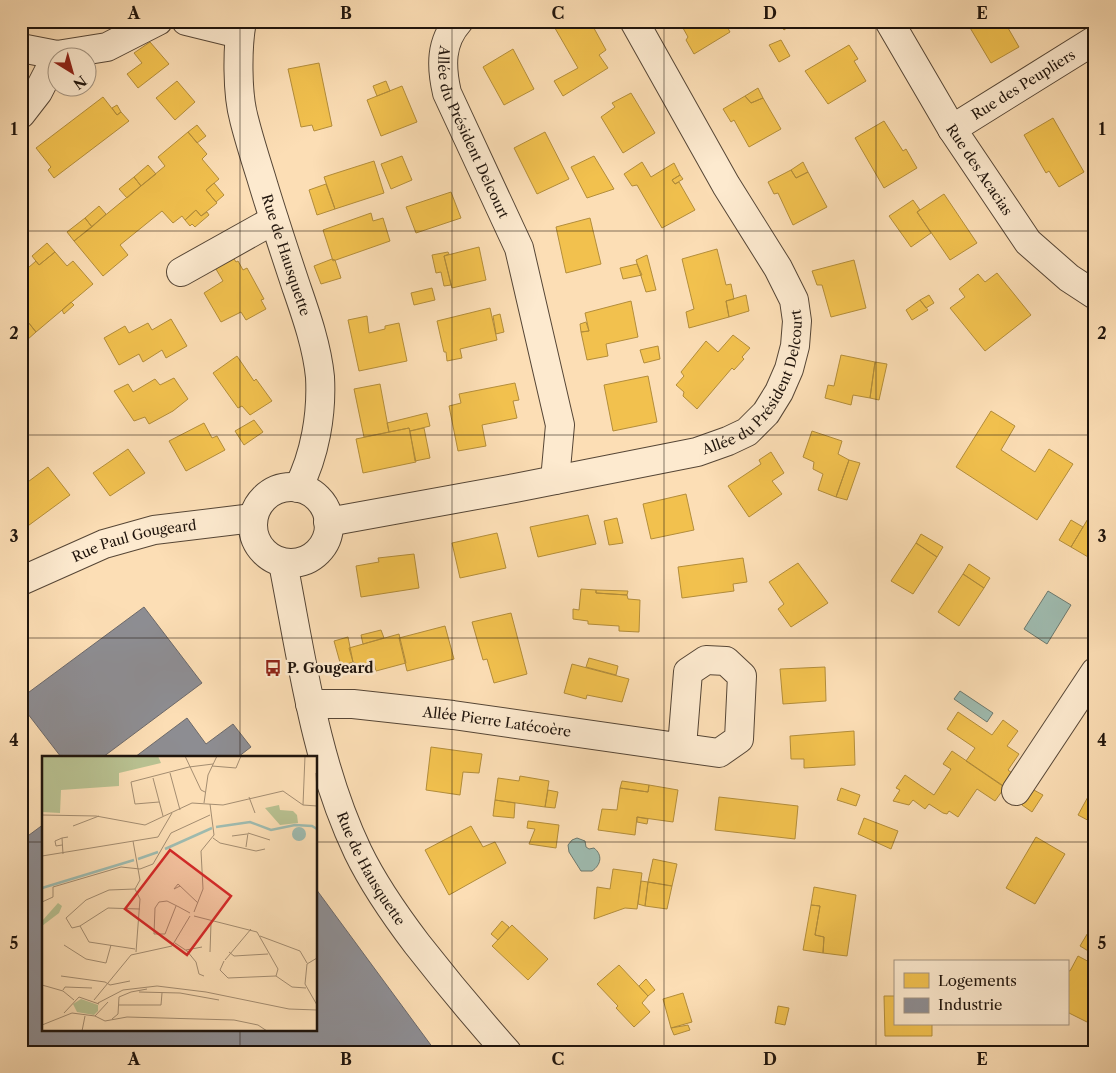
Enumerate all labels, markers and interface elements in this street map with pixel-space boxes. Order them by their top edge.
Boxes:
text: A [127,3,141,23]
text: B [340,3,352,23]
text: C [552,3,564,23]
text: D [763,3,777,23]
text: E [976,3,988,23]
street label: Allée du Président Delcourt [434,43,513,221]
street label: Rue des Peupliers [968,46,1079,124]
north arrow [48,48,98,98]
text: N [70,72,90,93]
text: 1 [10,119,18,139]
text: 1 [1098,119,1106,139]
street label: Rue des Acacias [942,121,1016,219]
street label: Rue de Hausquette [258,192,315,318]
street label: Allée du Président Delcourt [699,308,806,459]
text: 2 [9,323,19,343]
text: 2 [1097,323,1107,343]
street label: Rue Paul Gougeard [69,516,198,566]
text: 3 [9,526,19,546]
text: 3 [1097,526,1107,546]
bus stop icon: P. Gougeard [263,658,283,678]
place label: P. Gougeard [287,659,374,677]
street label: Allée Pierre Latécoère [421,703,572,741]
text: 4 [9,730,19,750]
text: 4 [1097,730,1107,750]
inset map [42,756,318,1030]
street label: Rue de Hausquette [333,809,409,929]
text: 5 [10,933,19,953]
text: 5 [1098,933,1107,953]
legend [894,960,1068,1026]
text: Logements [938,971,1017,990]
text: Industrie [938,995,1002,1014]
text: A [127,1049,141,1069]
text: B [340,1049,352,1069]
text: C [552,1049,564,1069]
text: D [763,1049,777,1069]
text: E [976,1049,988,1069]

